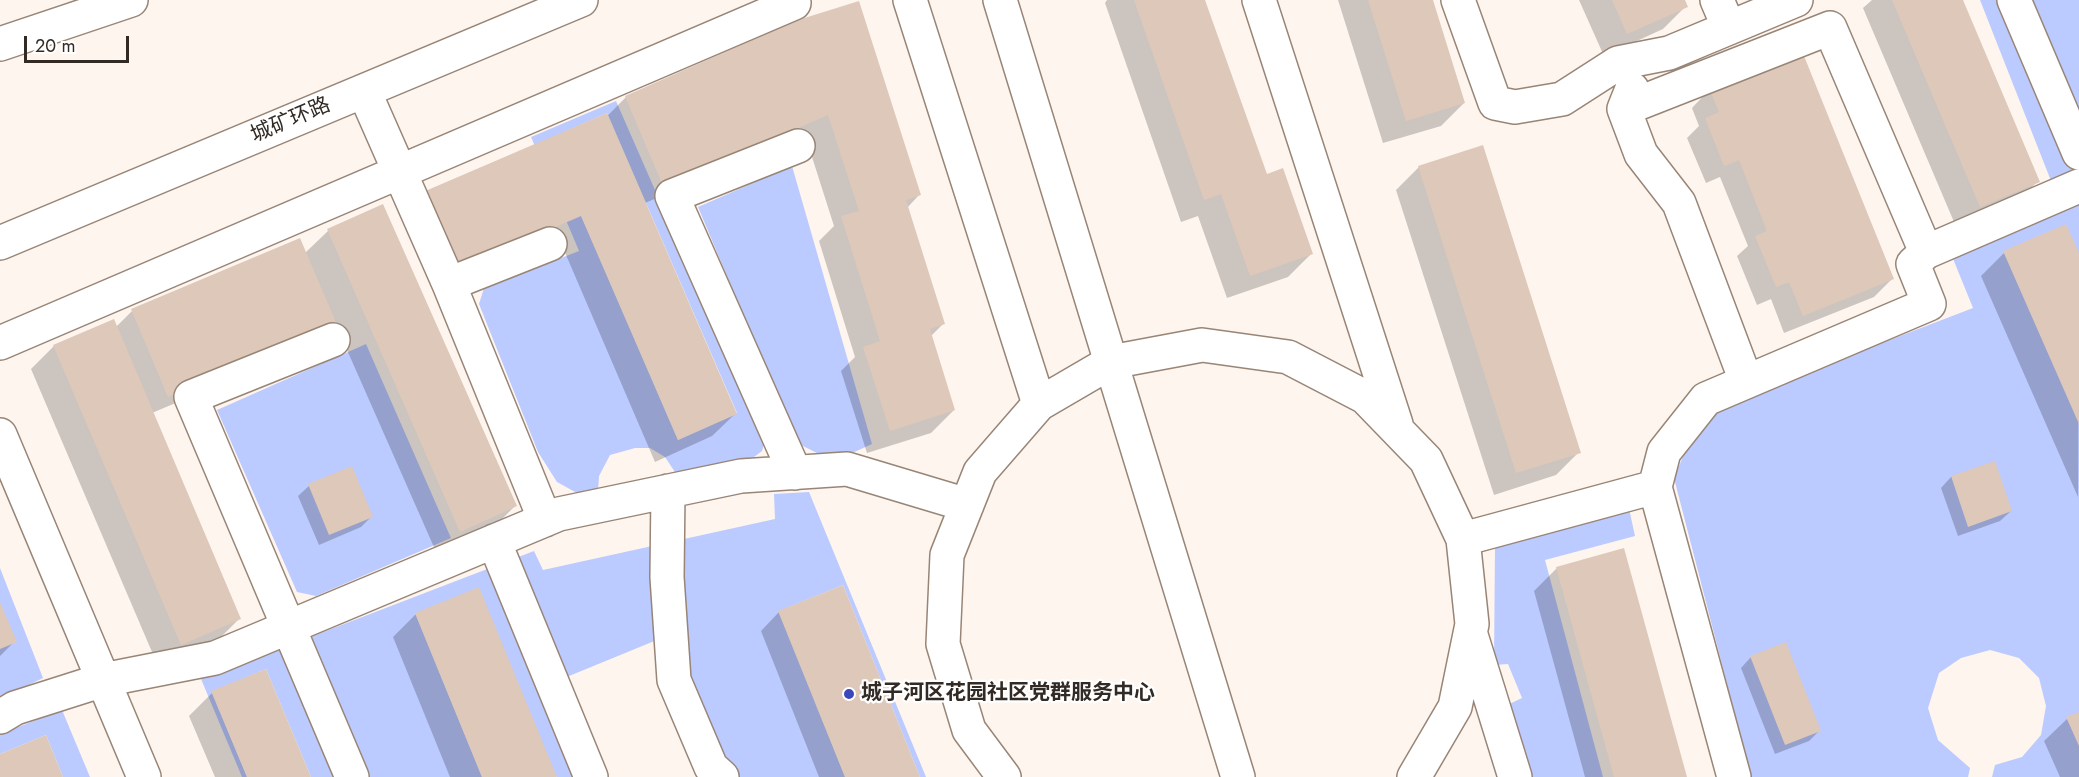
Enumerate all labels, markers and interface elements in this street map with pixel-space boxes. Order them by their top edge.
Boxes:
scale bar [27,24,132,62]
text: 20 m [35,33,75,59]
street label: 城矿环路 [247,93,335,149]
place label: 城子河区花园社区党群服务中心 [861,681,1155,707]
marker: 城子河区花园社区党群服务中心 [842,687,856,701]

